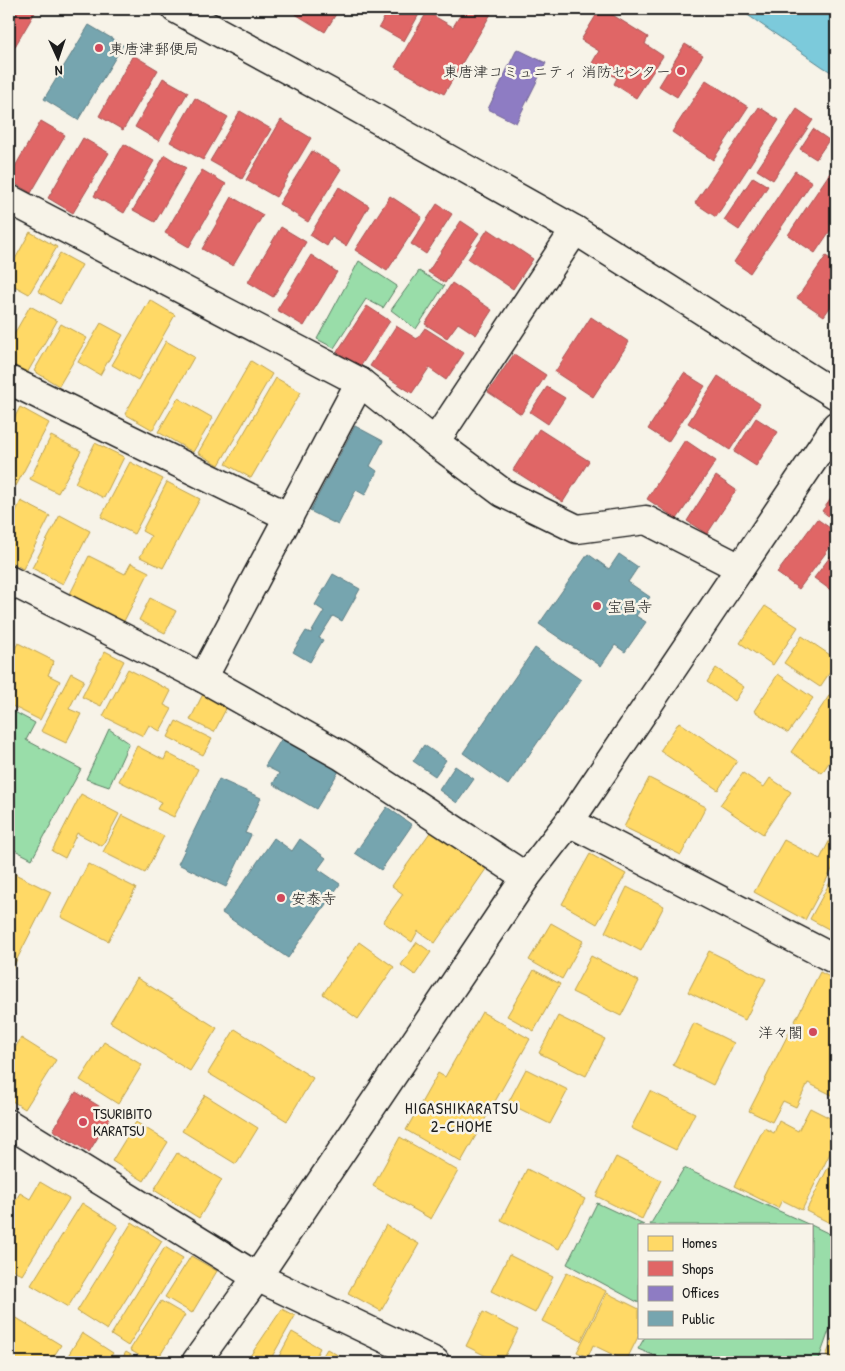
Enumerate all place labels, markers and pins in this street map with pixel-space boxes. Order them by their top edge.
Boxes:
place label: 東唐津郵便局 [109,38,199,59]
marker: 東唐津郵便局 [93,42,105,54]
place label: 東唐津コミュニティ 消防センター [443,61,671,82]
marker: 東唐津コミュニティ 消防センター [675,65,687,77]
place label: 宝昌寺 [607,596,652,617]
marker: 宝昌寺 [591,600,603,612]
place label: 安泰寺 [291,888,336,909]
marker: 安泰寺 [275,892,287,904]
place label: 洋々閣 [758,1022,803,1043]
marker: 洋々閣 [807,1026,819,1038]
place label: TSURIBITO KARATSU [93,1103,152,1141]
marker: TSURIBITO KARATSU [77,1116,89,1128]

